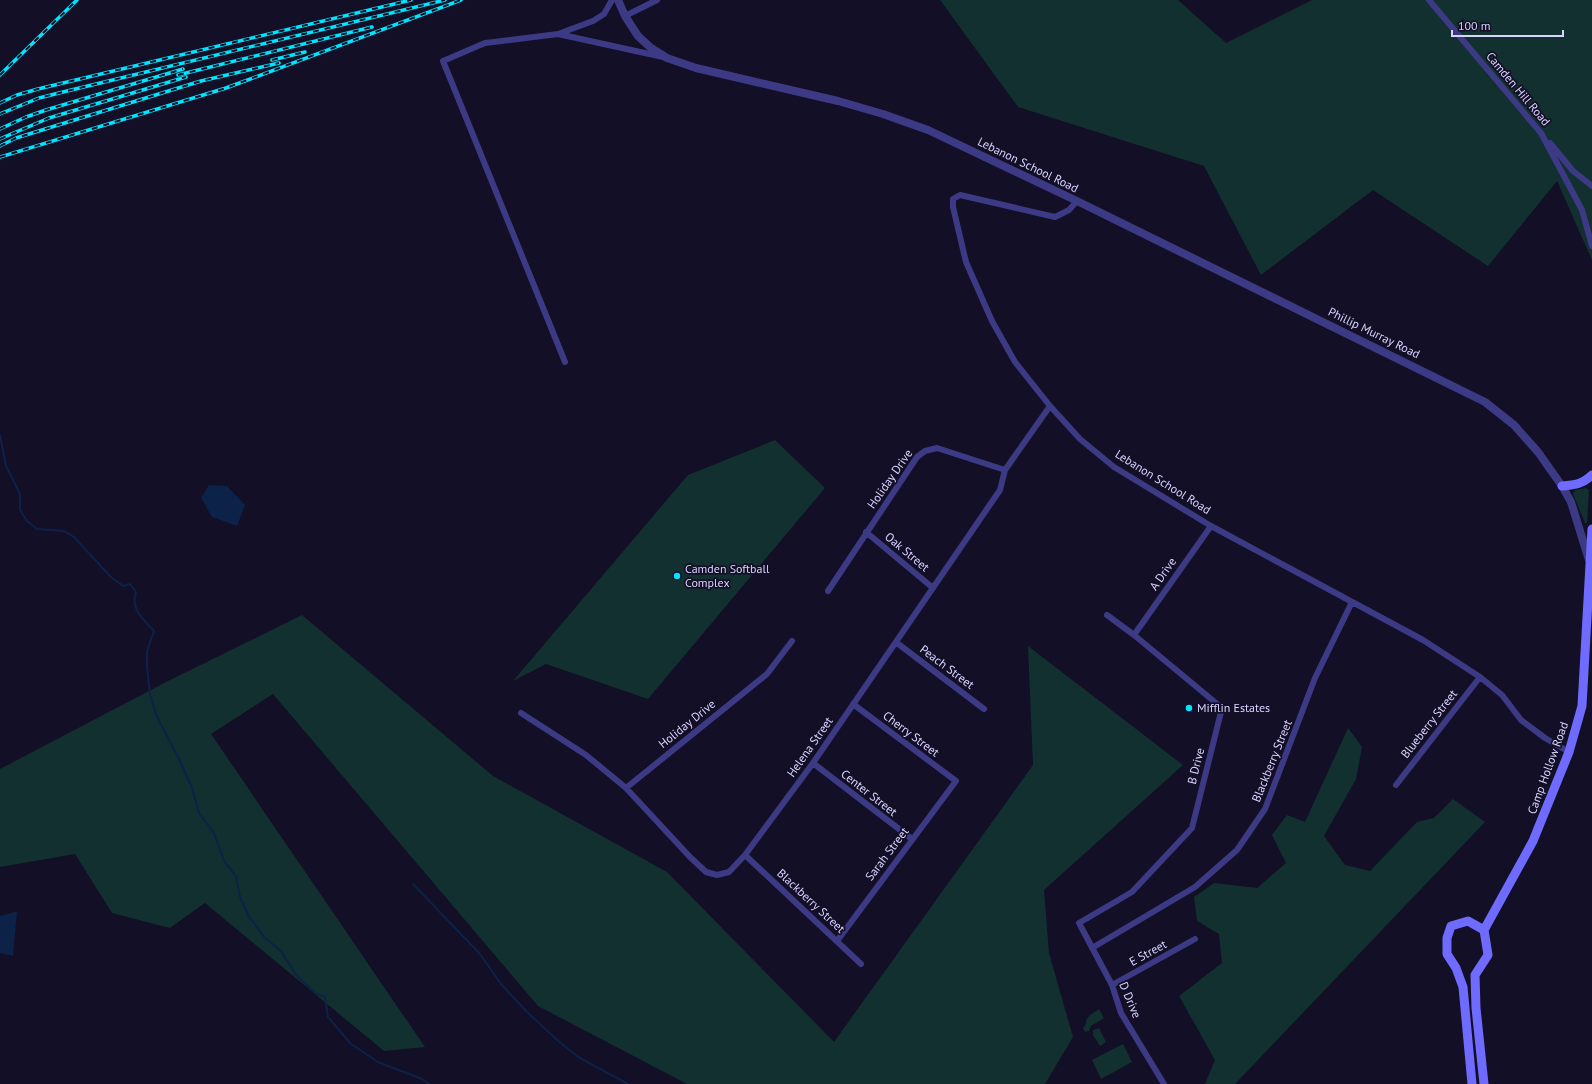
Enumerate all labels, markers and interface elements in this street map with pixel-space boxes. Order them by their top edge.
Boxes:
scale bar [1452,12,1563,38]
text: 100 m [1458,18,1491,33]
street label: Camden Hill Road [1483,49,1554,129]
street label: Lebanon School Road [975,134,1081,195]
street label: Phillip Murray Road [1326,304,1423,361]
street label: Holiday Drive [864,446,915,511]
street label: Lebanon School Road [1113,446,1214,517]
street label: Oak Street [882,529,933,575]
street label: A Drive [1146,554,1179,593]
place label: Camden Softball Complex [685,561,770,590]
marker: Camden Softball Complex [672,571,682,581]
street label: Peach Street [917,641,977,692]
street label: Blueberry Street [1397,686,1460,761]
street label: Holiday Drive [655,696,718,751]
place label: Mifflin Estates [1197,700,1270,715]
marker: Mifflin Estates [1184,703,1194,713]
street label: Cherry Street [880,708,942,760]
street label: Helena Street [783,714,836,780]
street label: Blackberry Street [1248,717,1295,804]
street label: Camp Hollow Road [1524,720,1571,816]
street label: B Drive [1184,746,1207,786]
street label: Center Street [838,766,900,819]
street label: Sarah Street [862,824,911,883]
street label: Blackberry Street [774,865,848,936]
street label: E Street [1126,936,1169,969]
street label: D Drive [1116,979,1145,1020]

